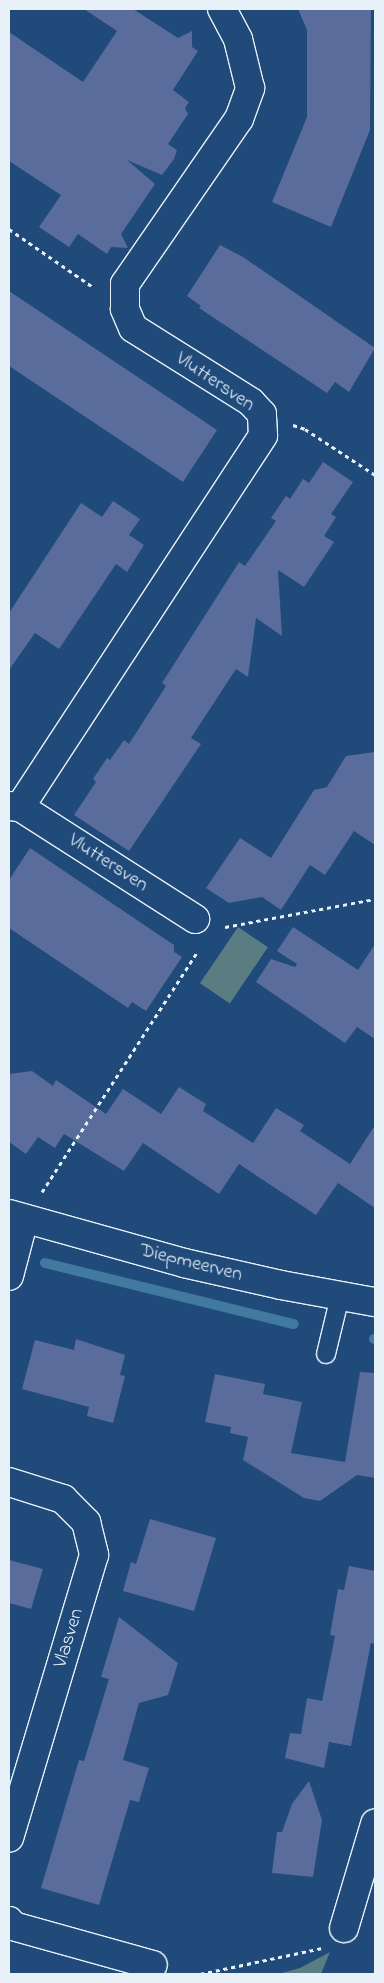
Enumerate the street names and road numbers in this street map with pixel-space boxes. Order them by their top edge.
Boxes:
street label: Vluttersven [171,347,259,417]
street label: Vluttersven [64,828,152,898]
street label: Diepmeerven [137,1239,245,1287]
street label: Vlasven [49,1605,89,1671]

